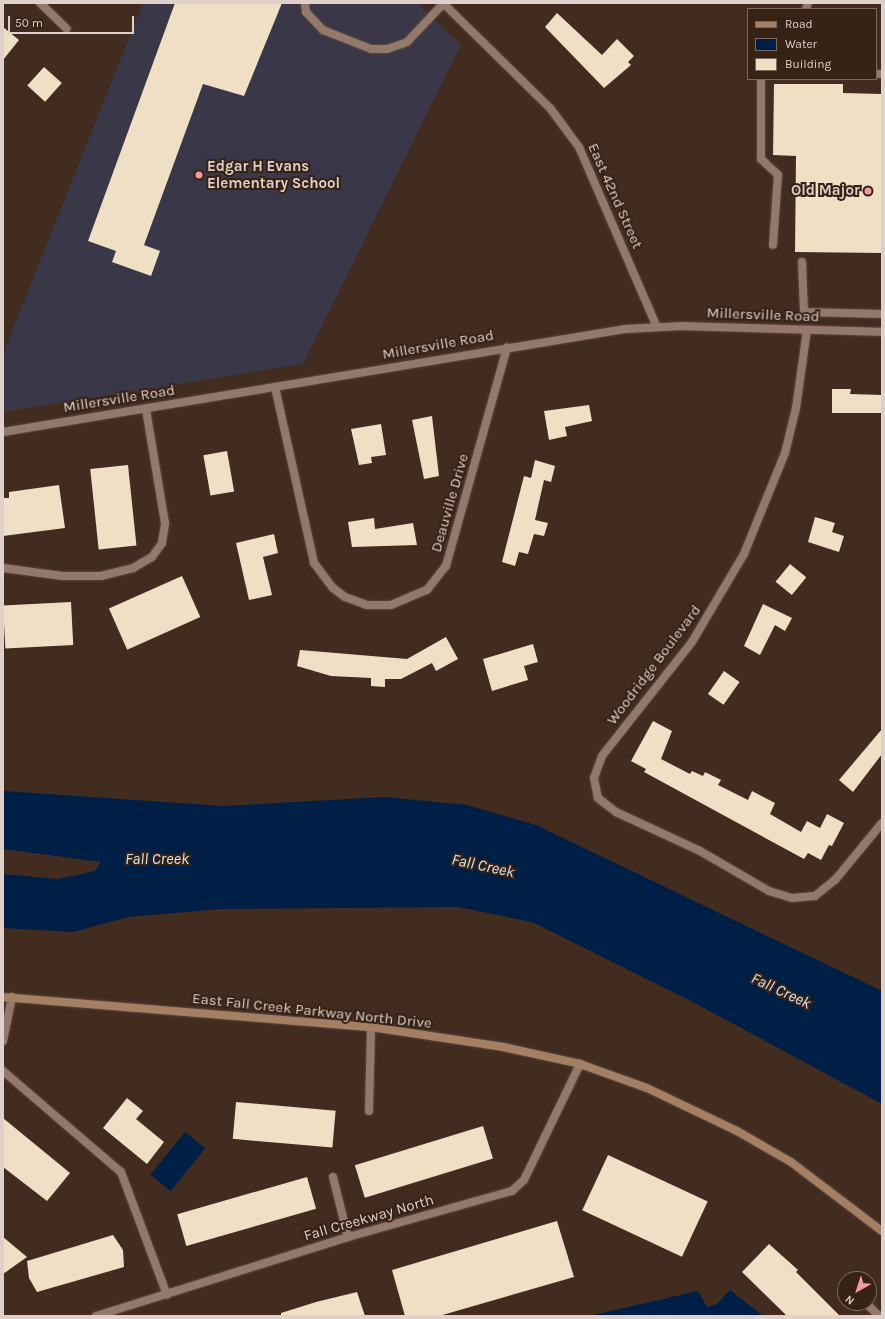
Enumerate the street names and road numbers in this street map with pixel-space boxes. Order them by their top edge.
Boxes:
street label: East 42nd Street [584,140,646,252]
street label: Millersville Road [706,304,820,326]
street label: Millersville Road [381,326,495,364]
street label: Millersville Road [62,381,176,417]
street label: Deauville Drive [427,452,473,554]
street label: Woodridge Boulevard [603,602,705,728]
street label: East Fall Creek Parkway North Drive [191,989,433,1033]
street label: Fall Creekway North [302,1191,436,1245]

